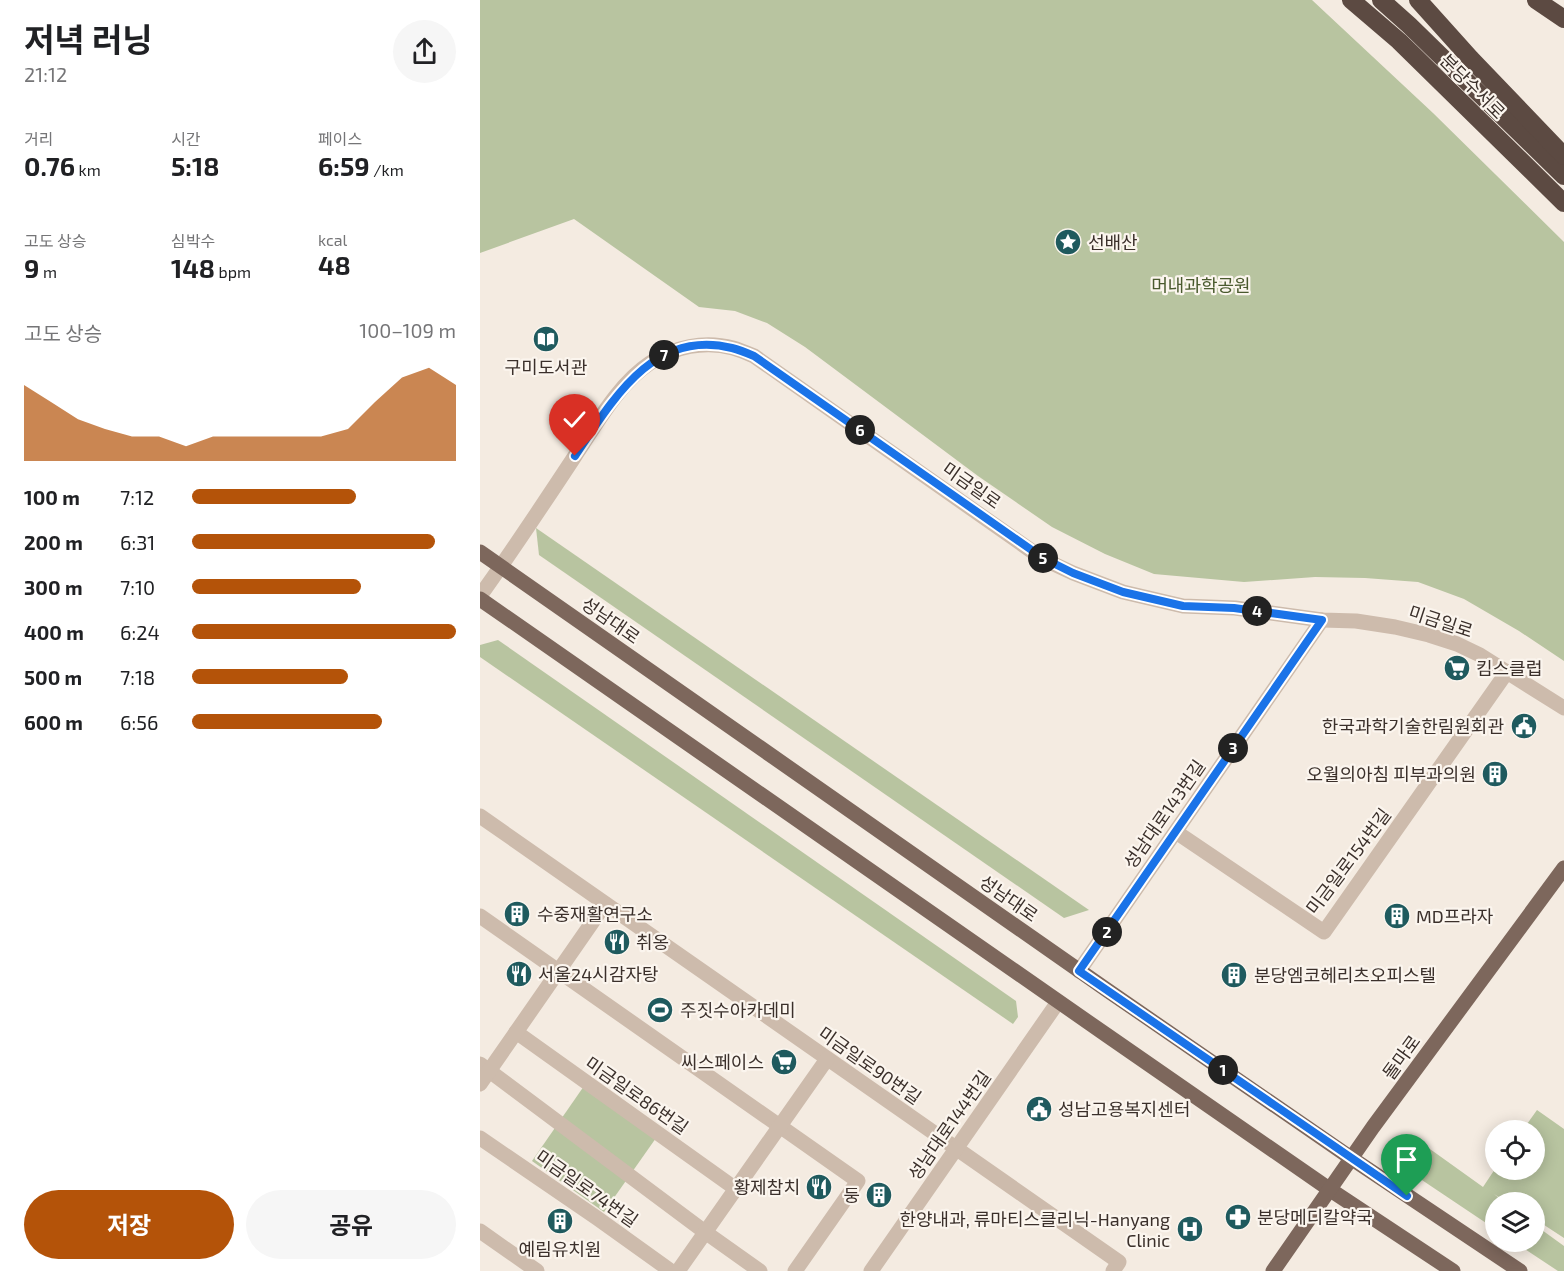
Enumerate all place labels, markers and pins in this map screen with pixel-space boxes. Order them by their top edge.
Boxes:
place icon: 선배산 [1053,227,1083,257]
place label: 선배산 [1088,231,1138,253]
library icon: 구미도서관 [531,324,561,354]
pin: 7 [649,340,679,370]
place label: 구미도서관 [505,356,588,378]
pin [549,394,600,456]
pin: 6 [845,415,875,445]
pin: 5 [1028,543,1058,573]
pin: 4 [1242,596,1272,626]
supermarket icon: 킴스클럽 [1442,653,1472,683]
place label: 킴스클럽 [1476,657,1542,679]
public building icon: 한국과학기술한림원회관 [1509,711,1539,741]
place label: 한국과학기술한림원회관 [1322,715,1504,737]
pin: 3 [1218,733,1248,763]
building icon: 오월의아침 피부과의원 [1480,759,1510,789]
place label: 오월의아침 피부과의원 [1306,763,1476,785]
building icon: 수중재활연구소 [502,899,532,929]
building icon: MD프라자 [1382,901,1412,931]
place label: 수중재활연구소 [537,903,653,925]
place label: MD프라자 [1416,905,1494,927]
pin: 2 [1092,917,1122,947]
restaurant icon: 취옹 [602,927,632,957]
place label: 취옹 [636,931,669,953]
restaurant icon: 서울24시감자탕 [504,959,534,989]
building icon: 분당엠코헤리츠오피스텔 [1219,960,1249,990]
place label: 서울24시감자탕 [538,963,659,985]
place label: 분당엠코헤리츠오피스텔 [1254,964,1436,986]
sports icon: 주짓수아카데미 [645,995,675,1025]
place label: 주짓수아카데미 [680,999,796,1021]
supermarket icon: 씨스페이스 [769,1047,799,1077]
place label: 씨스페이스 [681,1051,764,1073]
pin: 1 [1208,1055,1238,1085]
public building icon: 성남고용복지센터 [1024,1094,1054,1124]
place label: 성남고용복지센터 [1058,1098,1190,1120]
pin [1381,1134,1432,1196]
restaurant icon: 황제참치 [804,1172,834,1202]
place label: 황제참치 [734,1176,800,1198]
building icon: 둥 [864,1180,894,1210]
place label: 둥 [843,1184,860,1206]
pharmacy icon: 분당메디칼약국 [1223,1202,1253,1232]
building icon: 예림유치원 [545,1206,575,1236]
place label: 분당메디칼약국 [1257,1206,1373,1228]
place label: 한양내과, 류마티스클리닉-Hanyang Clinic [899,1208,1170,1251]
hospital icon: 한양내과, 류마티스클리닉-Hanyang Clinic [1175,1214,1205,1244]
place label: 예림유치원 [519,1238,601,1260]

